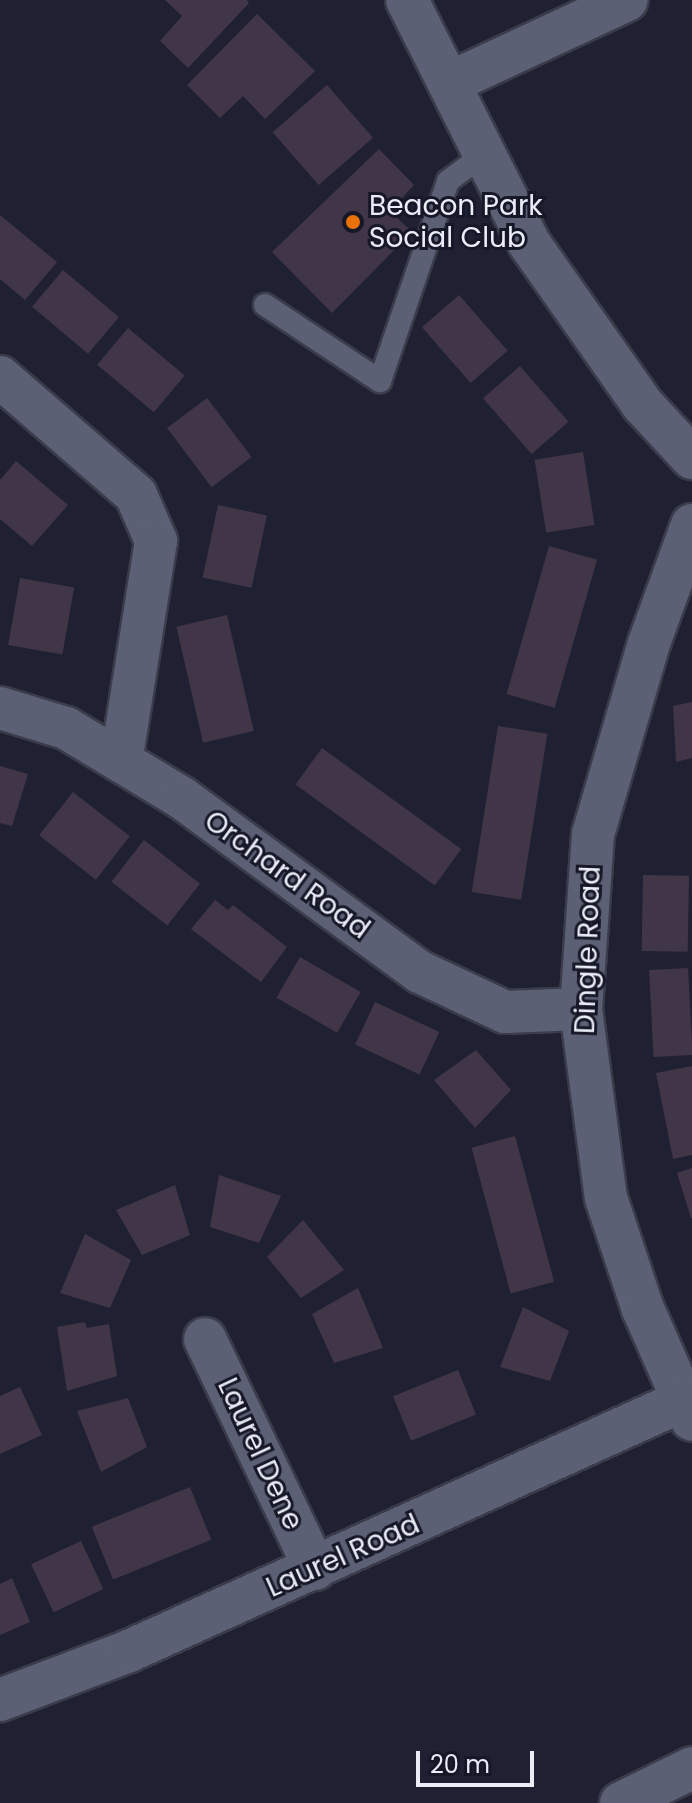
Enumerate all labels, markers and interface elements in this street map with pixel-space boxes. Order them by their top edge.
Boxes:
place label: Beacon Park Social Club [369,189,543,255]
marker: Beacon Park Social Club [344,213,362,231]
street label: Orchard Road [198,804,376,946]
street label: Dingle Road [568,865,608,1035]
street label: Laurel Dene [210,1373,310,1535]
street label: Laurel Road [261,1507,425,1605]
scale bar [420,1735,538,1785]
text: 20 m [430,1748,490,1781]

